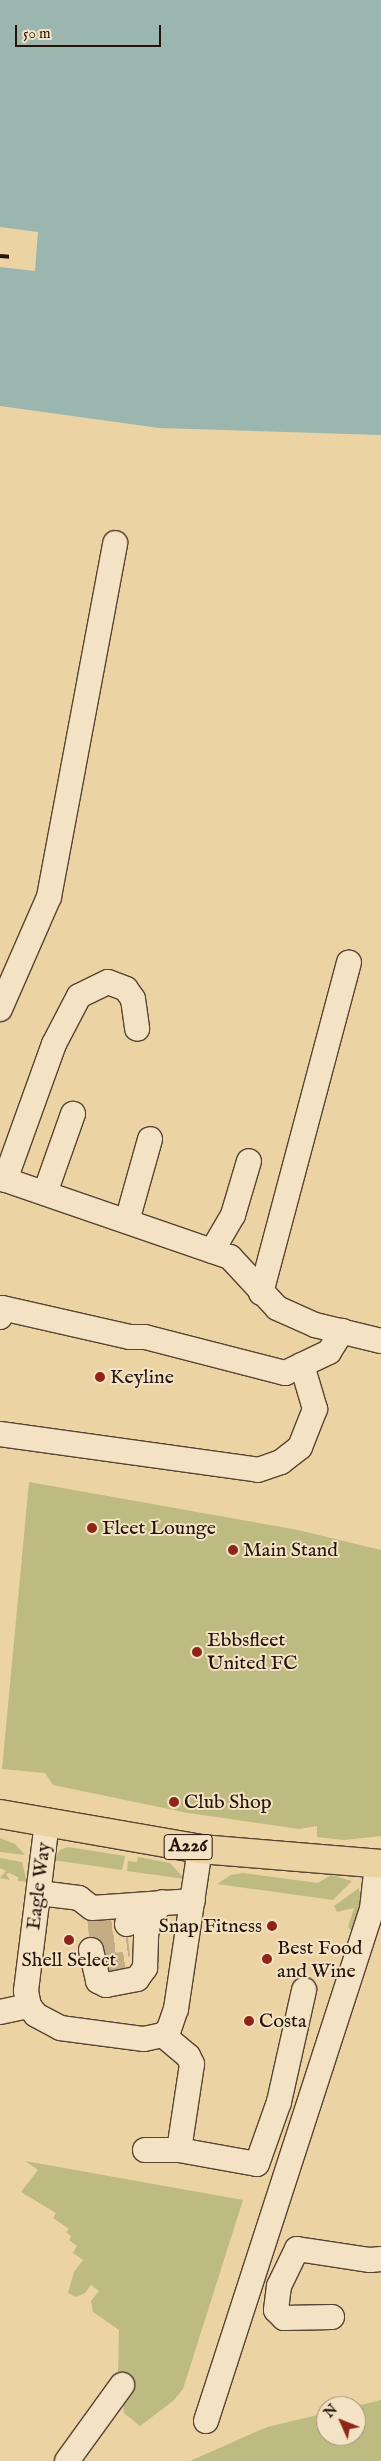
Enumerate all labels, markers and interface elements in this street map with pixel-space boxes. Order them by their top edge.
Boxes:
scale bar [18,15,164,47]
text: 50 m [23,24,51,43]
place label: Keyline [110,1365,174,1389]
marker: Keyline [94,1371,106,1383]
place label: Fleet Lounge [102,1516,216,1540]
marker: Fleet Lounge [86,1522,98,1534]
place label: Main Stand [243,1538,338,1562]
marker: Main Stand [227,1544,239,1556]
place label: Ebbsfleet United FC [207,1628,297,1675]
marker: Ebbsfleet United FC [191,1646,203,1658]
place label: Club Shop [184,1790,272,1814]
marker: Club Shop [168,1796,180,1808]
road number: A226 [163,1830,213,1864]
street label: Eagle Way [22,1841,56,1931]
place label: Snap Fitness [158,1914,262,1938]
marker: Snap Fitness [266,1920,278,1932]
marker: Shell Select [63,1934,75,1946]
place label: Best Food and Wine [277,1936,362,1983]
place label: Shell Select [22,1948,116,1972]
marker: Best Food and Wine [261,1953,273,1965]
place label: Costa [259,2009,307,2033]
marker: Costa [243,2015,255,2027]
north arrow [316,2396,366,2446]
text: N [320,2401,342,2422]

